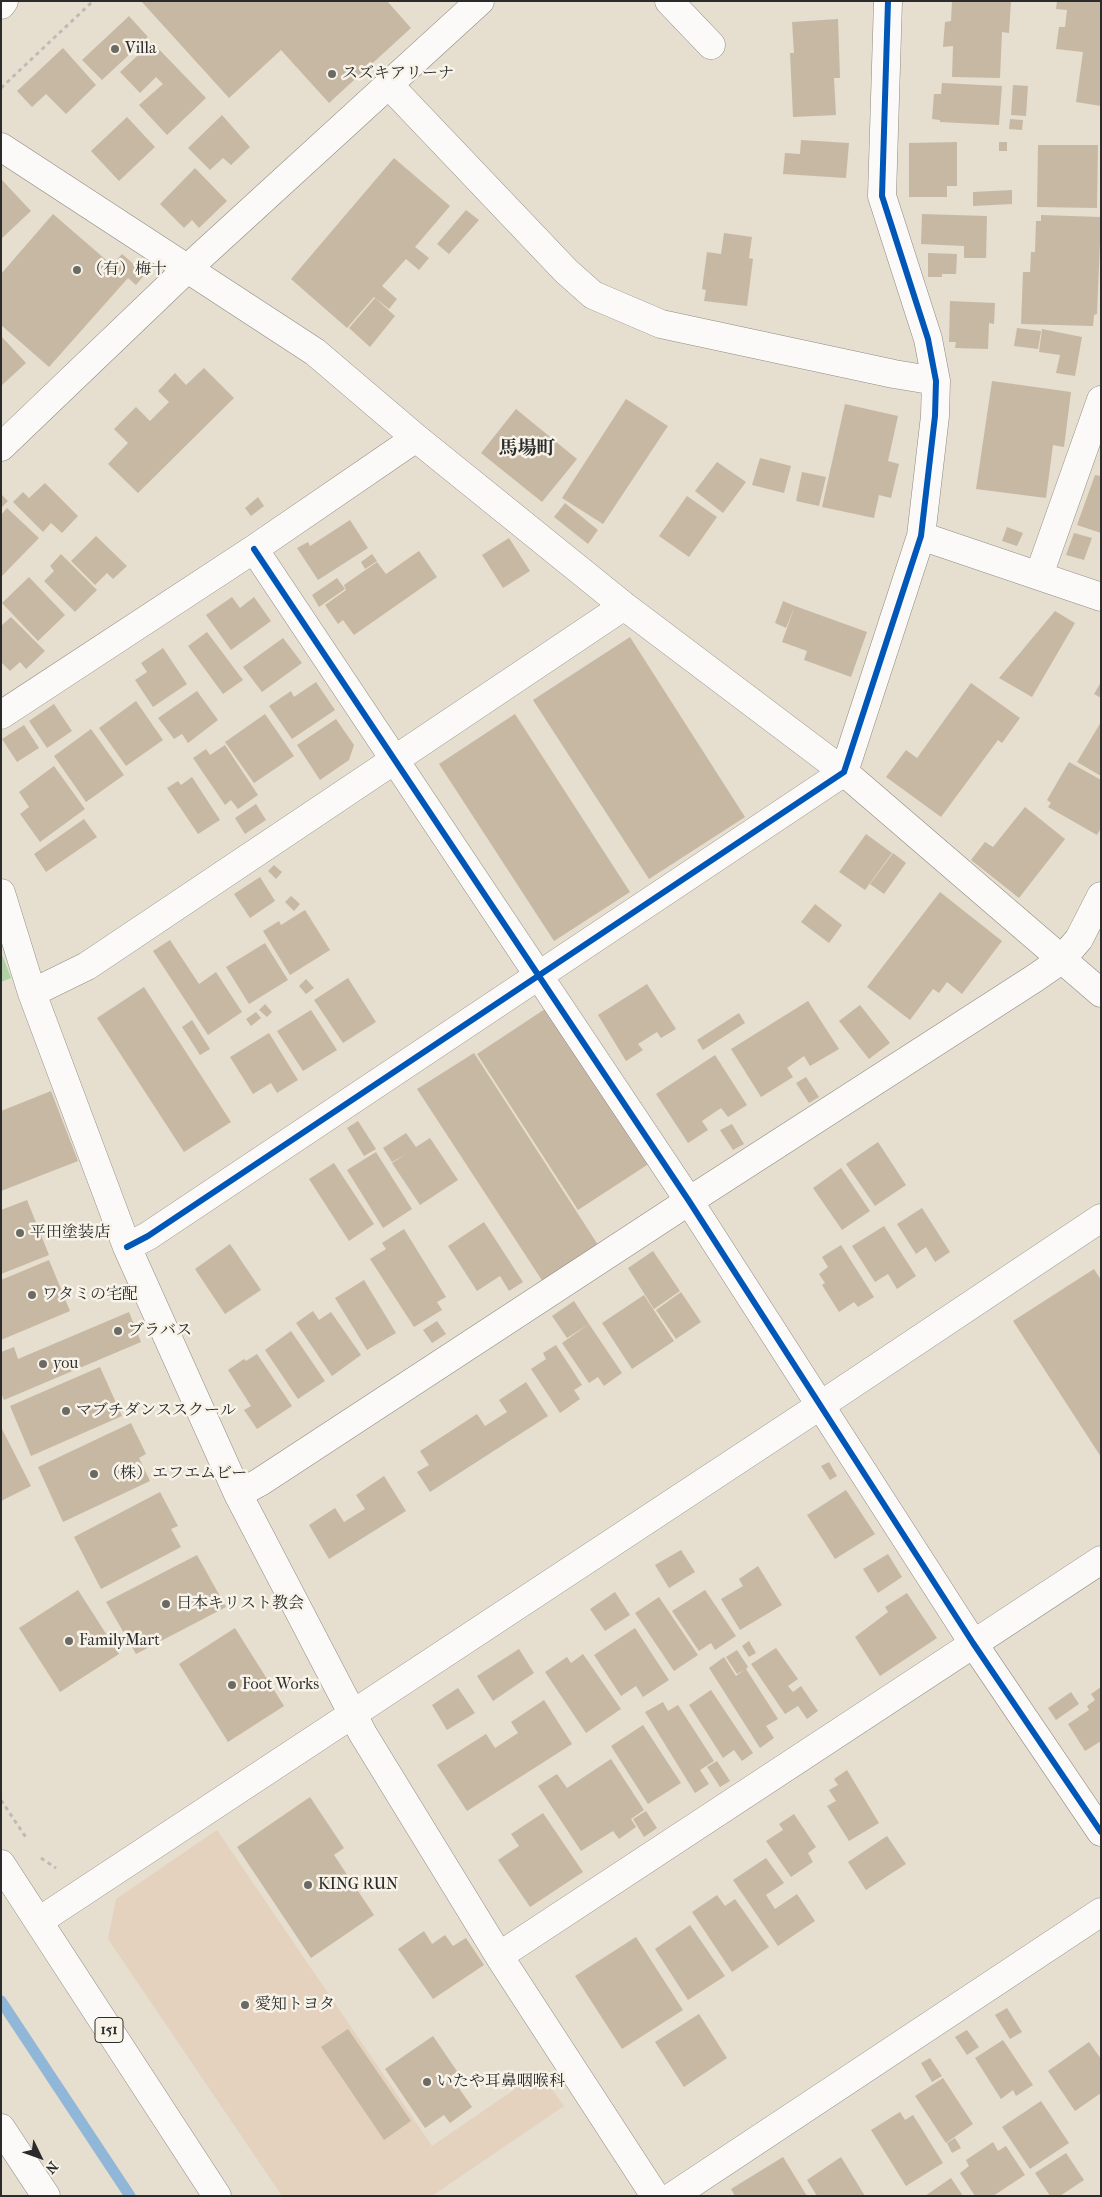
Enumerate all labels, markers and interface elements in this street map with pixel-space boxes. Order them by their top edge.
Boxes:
place label: Villa [125,39,156,59]
marker: Villa [109,43,121,55]
place label: スズキアリーナ [342,64,454,84]
marker: スズキアリーナ [326,68,338,80]
place label: （有）梅十 [87,260,167,280]
marker: （有）梅十 [71,264,83,276]
district label: 馬場町 [499,438,555,460]
place label: 平田塗装店 [30,1223,110,1243]
marker: 平田塗装店 [14,1227,26,1239]
place label: ワタミの宅配 [42,1285,138,1305]
marker: ワタミの宅配 [26,1289,38,1301]
place label: ブラバス [128,1321,192,1341]
marker: ブラバス [112,1325,124,1337]
place label: you [53,1354,78,1374]
marker: you [37,1358,49,1370]
place label: マブチダンススクール [76,1401,236,1421]
marker: マブチダンススクール [60,1405,72,1417]
place label: （株）エフエムビー [104,1464,247,1484]
marker: （株）エフエムビー [88,1468,100,1480]
place label: 日本キリスト教会 [176,1594,304,1614]
marker: 日本キリスト教会 [160,1598,172,1610]
place label: FamilyMart [79,1631,160,1651]
marker: FamilyMart [63,1635,75,1647]
place label: Foot Works [242,1675,319,1695]
marker: Foot Works [226,1679,238,1691]
place label: KING RUN [318,1875,398,1895]
marker: KING RUN [302,1879,314,1891]
place label: 愛知トヨタ [255,1995,335,2015]
marker: 愛知トヨタ [239,1999,251,2011]
road number: 151 [95,2018,123,2042]
place label: いたや耳鼻咽喉科 [437,2072,565,2092]
marker: いたや耳鼻咽喉科 [421,2076,433,2088]
north arrow [15,2132,65,2182]
text: N [42,2158,61,2177]

